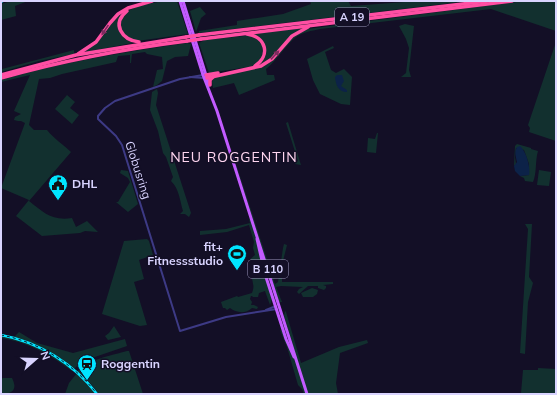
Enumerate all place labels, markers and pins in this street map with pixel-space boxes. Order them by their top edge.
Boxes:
public building icon: DHL [47,173,69,201]
place label: DHL [72,176,97,191]
place label: fit+ Fitnessstudio [147,239,223,268]
sports icon: fit+ Fitnessstudio [226,243,248,271]
station icon: Roggentin [76,353,98,381]
place label: Roggentin [101,356,160,371]

